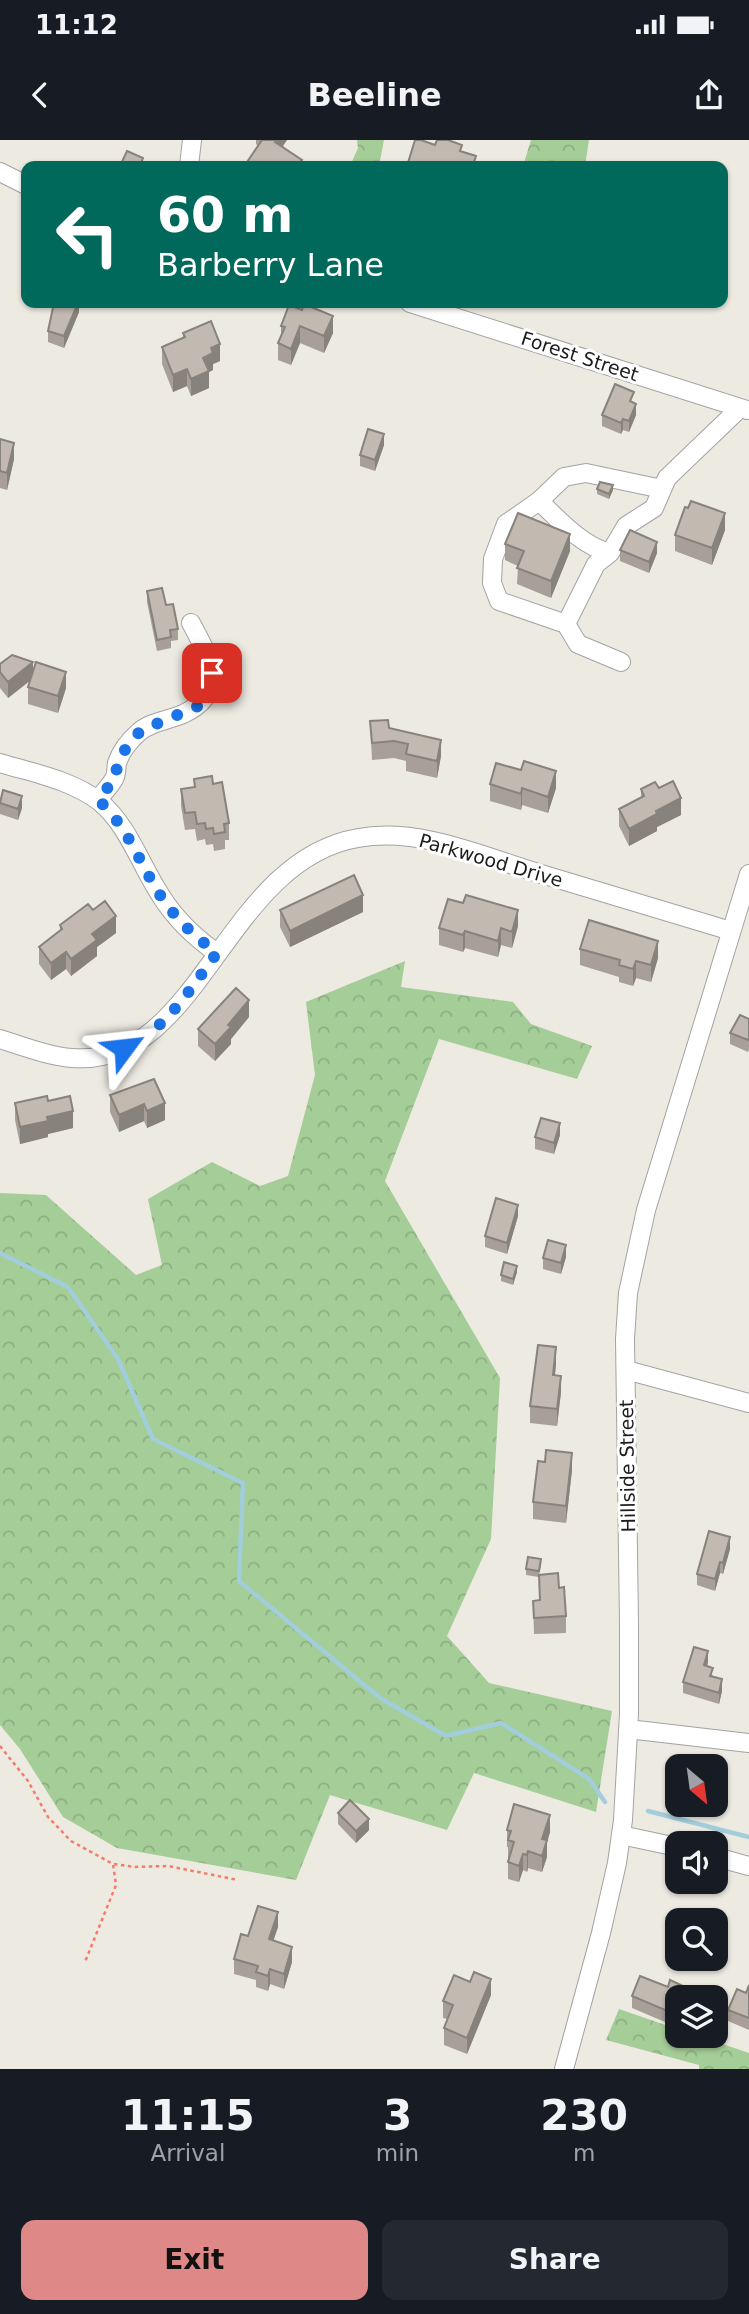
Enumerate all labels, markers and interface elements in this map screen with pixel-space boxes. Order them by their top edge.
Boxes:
text: 11:12 [35,10,118,40]
icon: back [21,76,59,114]
text: Beeline [307,76,442,114]
icon: share [690,76,728,114]
text: 60 m [157,187,293,244]
icon: left [42,189,133,280]
text: Barberry Lane [157,246,384,284]
street label: Forest Street [519,327,641,385]
pin [182,643,242,703]
icon: arrive [193,654,231,692]
street label: Parkwood Drive [417,829,565,891]
position arrow [87,1011,161,1085]
street label: Hillside Street [615,1399,639,1533]
north arrow [665,1754,728,1816]
map controls [665,1754,728,2048]
button: sound [665,1831,728,1894]
button: search [665,1908,728,1971]
button: layers [665,1985,728,2048]
text: 11:15 [121,2091,255,2140]
text: 3 [383,2091,412,2140]
text: 230 [540,2091,628,2140]
text: Arrival [151,2140,225,2166]
text: min [376,2140,419,2166]
text: m [573,2140,595,2166]
button: Exit [21,2220,368,2300]
button: Share [382,2220,728,2300]

